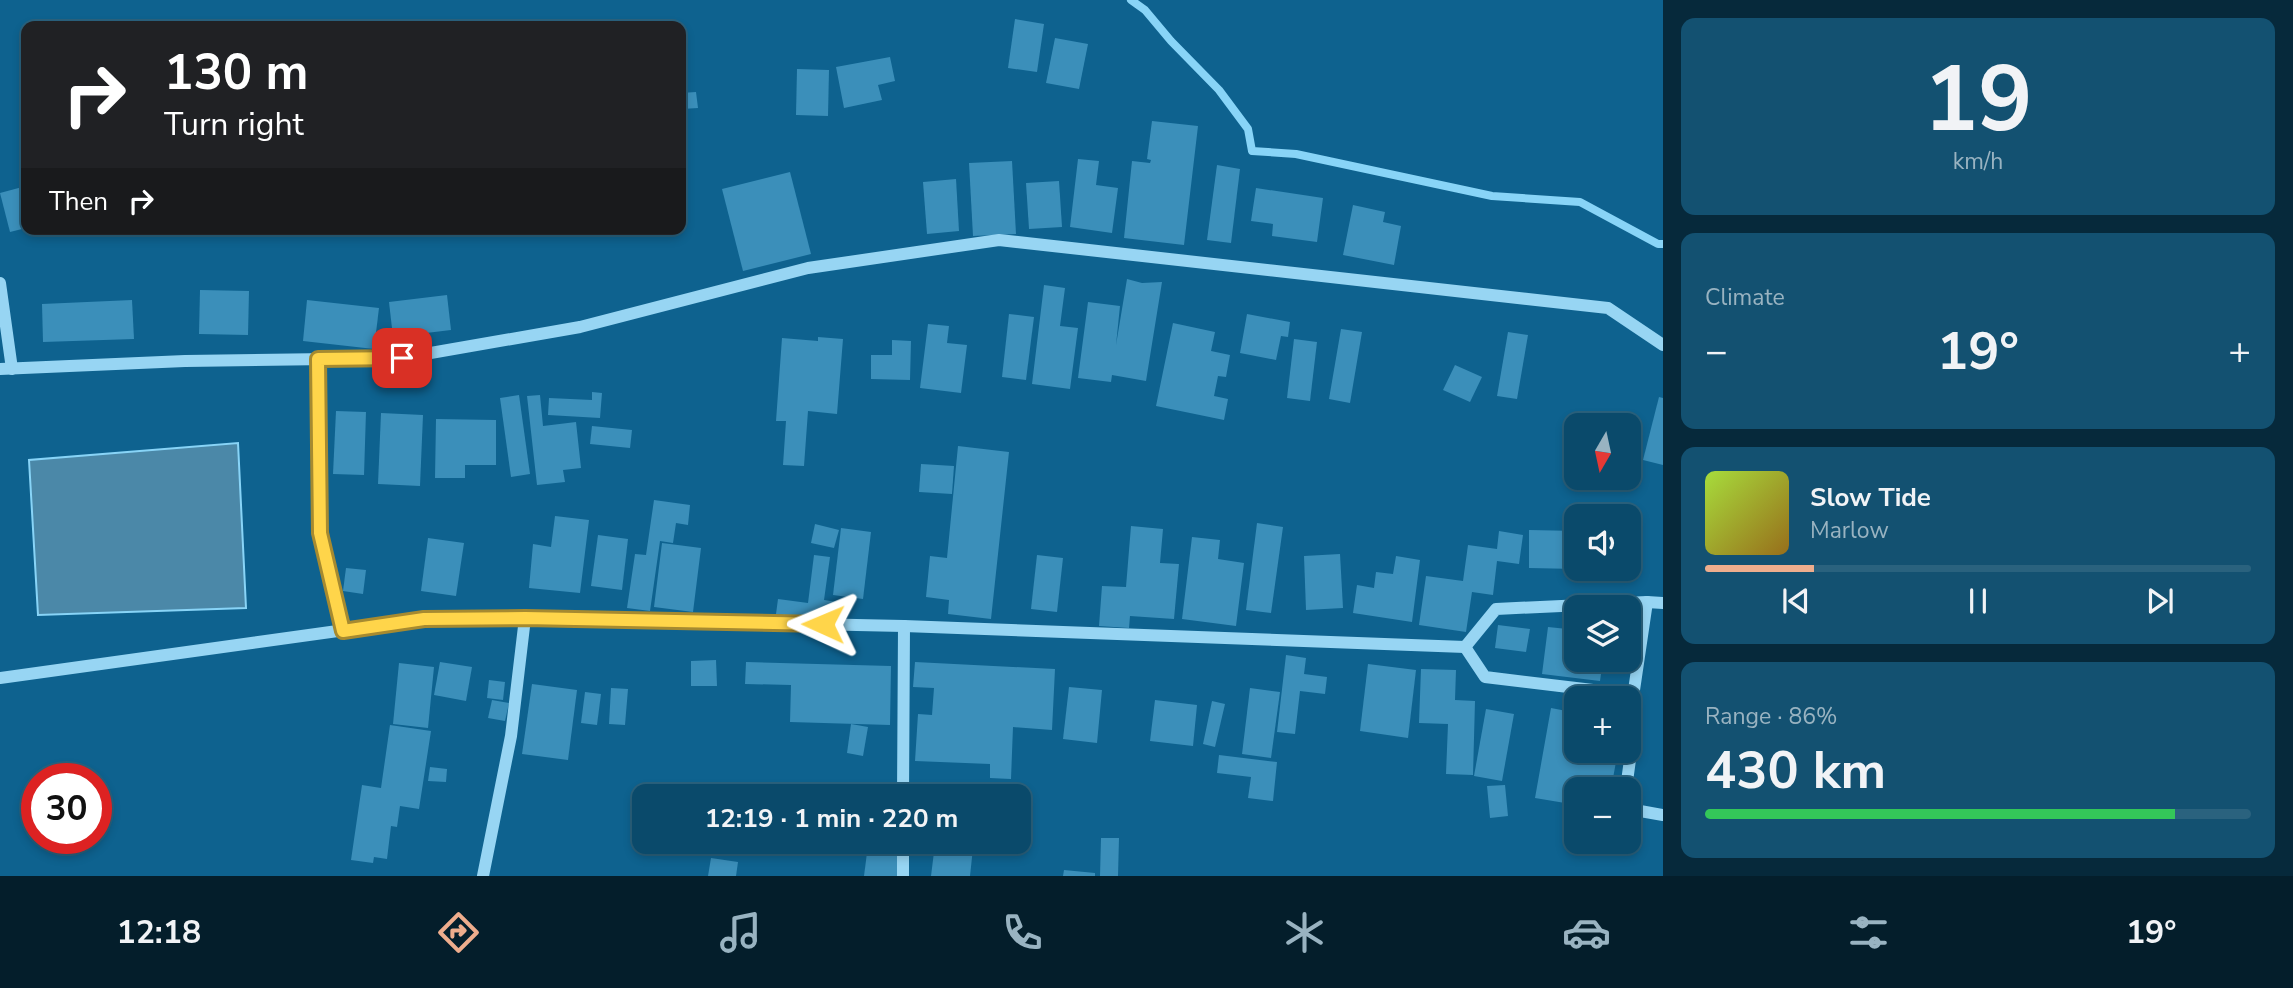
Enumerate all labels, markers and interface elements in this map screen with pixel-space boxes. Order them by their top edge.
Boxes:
text: 19 [1923,38,2033,162]
text: 130 m [164,39,308,106]
icon: right [49,49,140,140]
text: Turn right [164,103,304,146]
text: km/h [1953,146,2003,177]
icon: right [122,182,160,220]
text: Then [49,184,108,219]
text: Climate [1705,282,1785,313]
text: 19° [1937,316,2019,387]
text: − [1705,326,1728,377]
text: + [2228,326,2251,377]
pin [372,328,432,388]
icon: arrive [383,339,421,377]
north arrow [1564,413,1642,490]
map controls [1564,413,1641,854]
text: Slow Tide [1810,480,1931,515]
button: sound [1564,504,1641,581]
text: Marlow [1810,515,1889,546]
icon: previous [1777,582,1815,620]
icon: pause [1959,582,1997,620]
icon: next [2141,582,2179,620]
position arrow [786,587,860,661]
button: layers [1564,595,1641,672]
button: + [1564,686,1641,763]
text: Range · 86% [1705,701,1837,732]
text: 430 km [1705,735,1886,806]
speed limit sign: 30 [21,763,112,854]
button: − [1564,777,1641,854]
text: 12:19 · 1 min · 220 m [705,801,958,836]
icon: directions [434,908,483,957]
icon: music [716,908,765,957]
icon: phone [998,908,1047,957]
icon: climate [1280,908,1329,957]
icon: car [1562,908,1611,957]
icon: filters [1844,908,1893,957]
text: 12:18 [116,911,201,954]
text: 19° [2126,911,2176,954]

